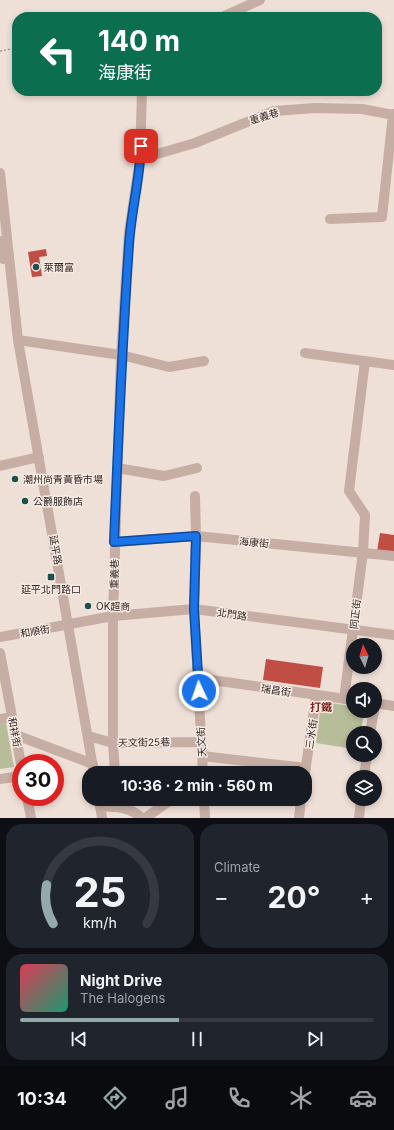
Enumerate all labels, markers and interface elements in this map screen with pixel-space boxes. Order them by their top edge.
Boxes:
text: 140 m [98,24,180,58]
icon: left [32,28,84,80]
text: 海康街 [98,62,152,83]
street label: 重義巷 [248,106,280,126]
pin [124,129,158,163]
icon: arrive [130,135,152,157]
place label: 萊爾富 [44,261,74,273]
marker: 萊爾富 [31,262,41,272]
place label: 潮州尚青黃昏市場 [23,473,103,485]
marker: 潮州尚青黃昏市場 [10,474,20,484]
place label: 公爵服飾店 [33,495,83,507]
marker: 公爵服飾店 [20,496,30,506]
street label: 延平路 [47,534,65,566]
street label: 海康街 [239,535,269,549]
street label: 重義巷 [108,559,120,589]
marker: 延平北門路口 [46,572,56,582]
place label: 延平北門路口 [21,583,81,595]
street label: 同正街 [347,598,363,630]
place label: OK超商 [96,600,130,612]
marker: OK超商 [83,601,93,611]
street label: 北門路 [216,606,248,622]
street label: 和順街 [19,622,51,640]
north arrow [346,638,382,674]
map controls [346,638,382,806]
position arrow [178,670,220,712]
street label: 瑞昌街 [260,682,292,698]
button: sound [346,682,382,718]
district label: 打鐵 [310,700,332,714]
street label: 和祥街 [6,716,24,748]
street label: 三水街 [303,718,319,750]
button: search [346,726,382,762]
street label: 天文街 [194,727,208,757]
street label: 天文街25巷 [118,736,170,748]
speed limit sign: 30 [12,754,64,806]
button: layers [346,770,382,806]
text: 10:36 · 2 min · 560 m [121,776,273,795]
text: Climate [214,859,260,875]
text: 25 [74,867,126,917]
text: 20° [268,879,320,915]
text: − [214,884,229,910]
text: + [359,884,374,910]
text: km/h [83,914,117,931]
text: Night Drive [80,971,162,990]
text: The Halogens [80,990,165,1006]
icon: previous [68,1028,90,1050]
icon: pause [186,1028,208,1050]
icon: next [304,1028,326,1050]
icon: directions [101,1084,129,1112]
icon: music [163,1084,191,1112]
icon: phone [225,1084,253,1112]
icon: climate [287,1084,315,1112]
icon: car [349,1084,377,1112]
text: 10:34 [17,1088,67,1109]

